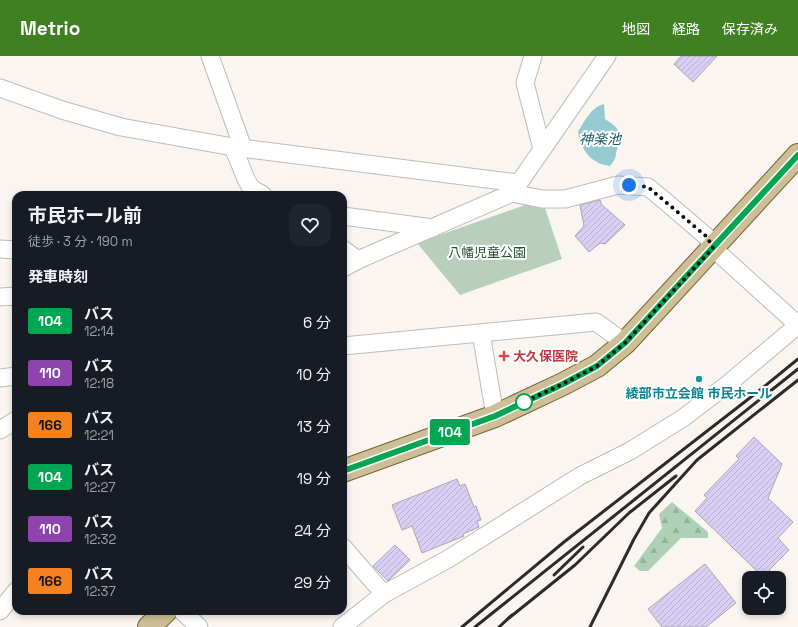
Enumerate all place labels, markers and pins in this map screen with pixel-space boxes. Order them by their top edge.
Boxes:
place label: 大久保医院 [513,348,578,365]
marker: 大久保医院 [498,350,510,362]
marker: 綾部市立会館 市民ホール [694,374,704,384]
place label: 綾部市立会館 市民ホール [626,385,772,402]
unlabelled marker [515,393,533,411]

